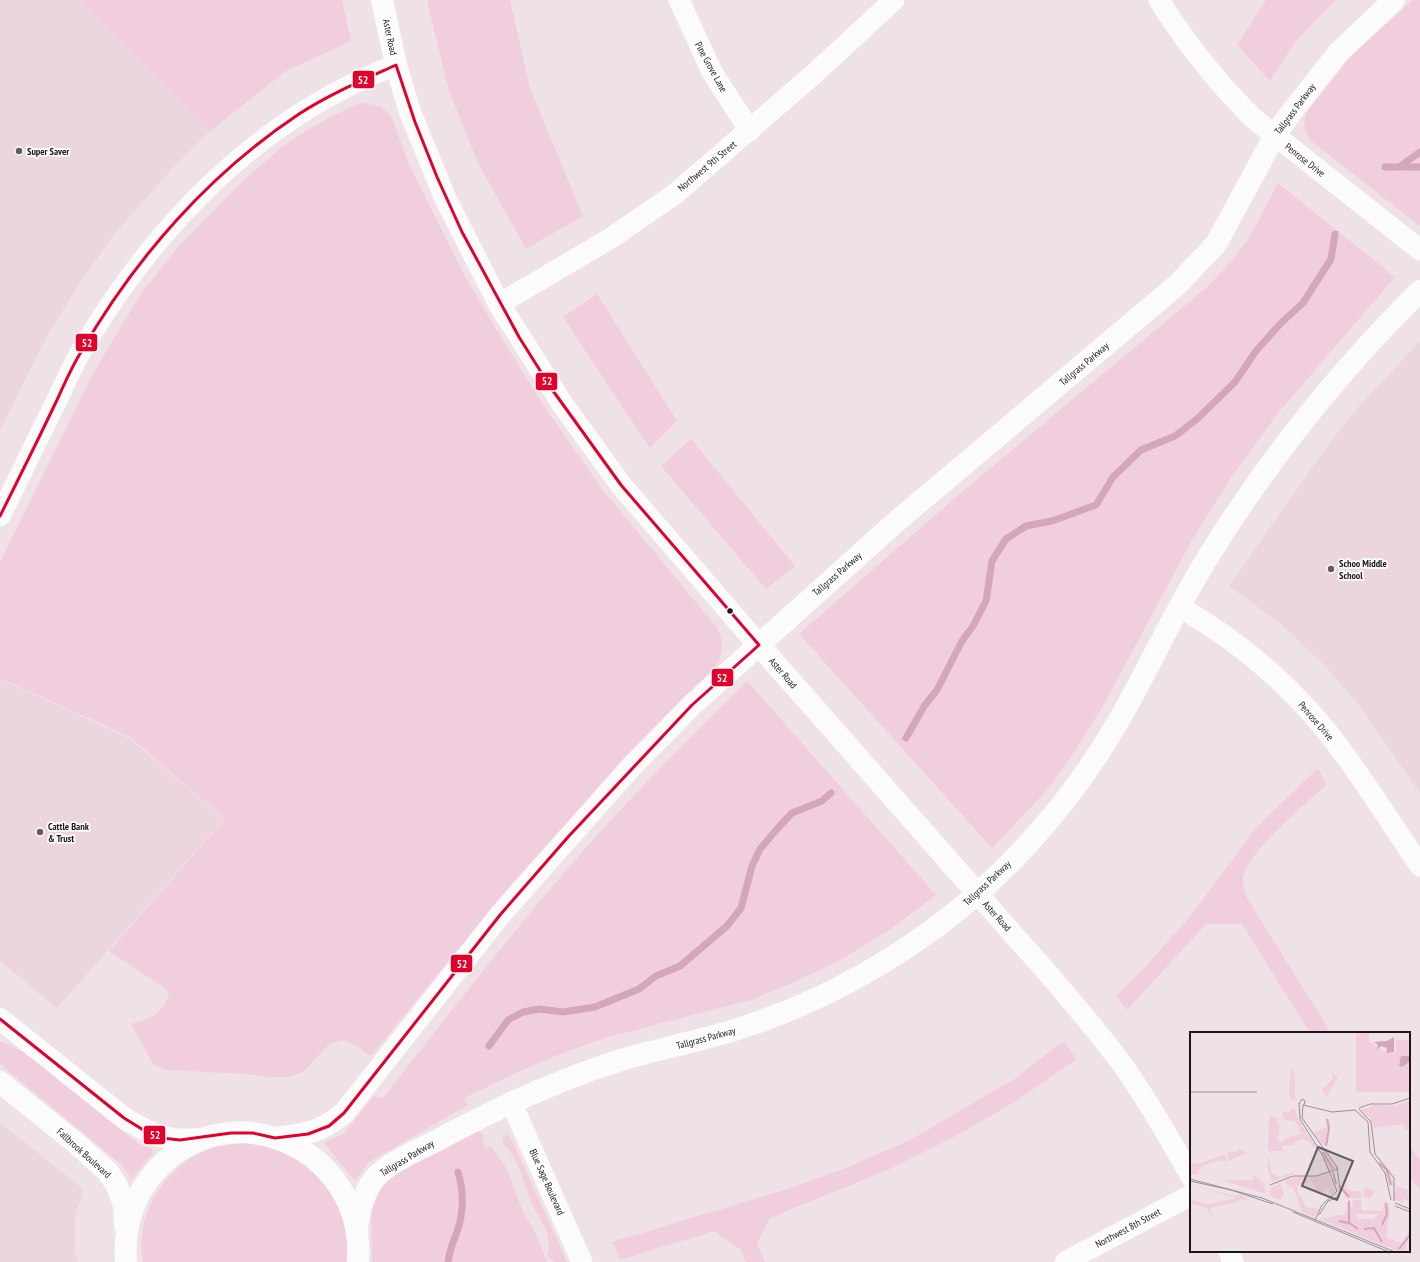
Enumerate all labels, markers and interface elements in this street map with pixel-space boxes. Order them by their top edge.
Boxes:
street label: Aster Road [380,18,400,56]
street label: Pine Grove Lane [692,39,730,95]
line badge: 52 [352,70,375,89]
text: 52 [358,73,368,87]
street label: Tallgrass Parkway [1272,81,1319,137]
street label: Northwest 9th Street [675,138,739,194]
street label: Penrose Drive [1282,140,1328,180]
place label: Super Saver [27,145,69,158]
marker: Super Saver [14,146,24,156]
line badge: 52 [75,333,98,352]
text: 52 [82,336,92,350]
street label: Tallgrass Parkway [1057,339,1112,389]
line badge: 52 [535,372,558,391]
text: 52 [542,374,552,388]
street label: Tallgrass Parkway [810,549,864,599]
place label: Schoo Middle School [1339,557,1387,582]
marker: Schoo Middle School [1326,564,1336,574]
unlabelled marker [725,606,735,616]
street label: Aster Road [766,655,800,691]
line badge: 52 [711,668,734,687]
text: 52 [717,671,727,685]
street label: Penrose Drive [1295,699,1337,743]
place label: Cattle Bank & Trust [48,820,90,845]
marker: Cattle Bank & Trust [35,827,45,837]
street label: Tallgrass Parkway [960,857,1014,908]
street label: Aster Road [980,898,1014,934]
line badge: 52 [450,954,473,973]
text: 52 [457,957,467,971]
street label: Tallgrass Parkway [675,1024,737,1052]
inset map [1190,1032,1410,1252]
street label: Fallbrook Boulevard [54,1125,114,1181]
line badge: 52 [143,1125,166,1145]
text: 52 [150,1128,160,1142]
street label: Tallgrass Parkway [378,1137,437,1179]
street label: Blue Sage Boulevard [527,1147,567,1217]
street label: Northwest 8th Street [1093,1205,1163,1251]

